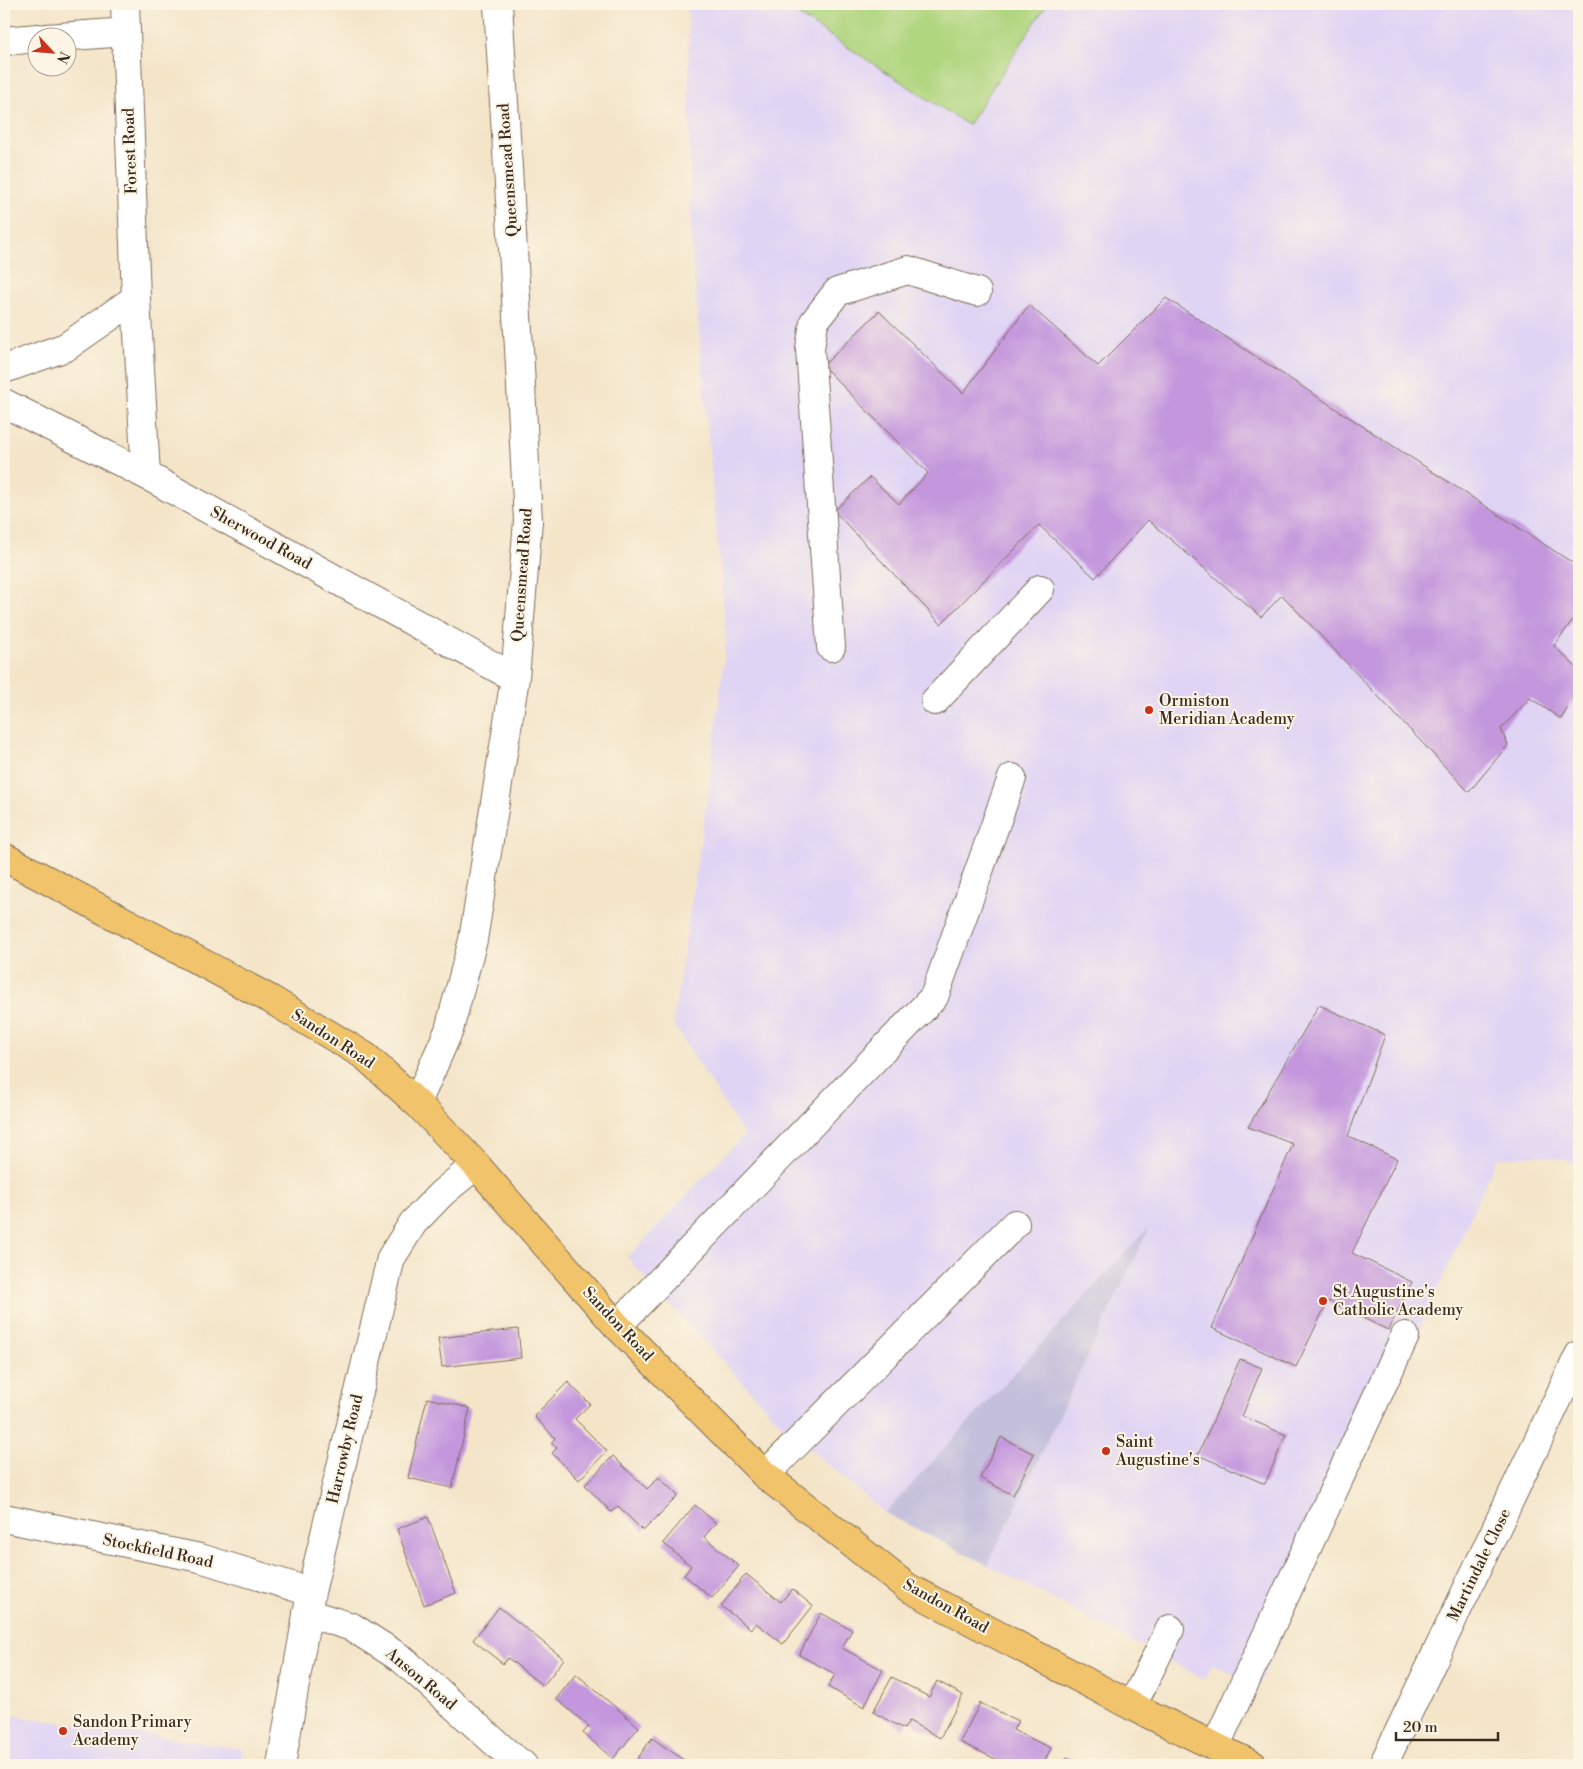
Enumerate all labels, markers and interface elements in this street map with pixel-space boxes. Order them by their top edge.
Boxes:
north arrow [28,28,78,78]
text: N [52,48,73,66]
street label: Queensmead Road [493,102,523,238]
street label: Forest Road [118,107,142,195]
street label: Sherwood Road [207,502,315,574]
street label: Queensmead Road [507,507,537,643]
place label: Ormiston Meridian Academy [1159,691,1295,729]
marker: Ormiston Meridian Academy [1143,704,1155,716]
street label: Sandon Road [288,1005,378,1073]
street label: Sandon Road [578,1282,658,1366]
place label: St Augustine's Catholic Academy [1333,1282,1464,1320]
marker: St Augustine's Catholic Academy [1317,1295,1329,1307]
street label: Harrowby Road [323,1392,367,1506]
place label: Saint Augustine's [1115,1432,1200,1470]
marker: Saint Augustine's [1100,1445,1112,1457]
street label: Martindale Close [1443,1505,1515,1625]
street label: Stockfield Road [101,1530,215,1572]
street label: Sandon Road [900,1574,992,1638]
street label: Anson Road [381,1643,461,1714]
scale bar [1396,1709,1498,1741]
place label: Sandon Primary Academy [72,1712,192,1750]
text: 20 m [1403,1718,1438,1737]
marker: Sandon Primary Academy [57,1725,69,1737]

